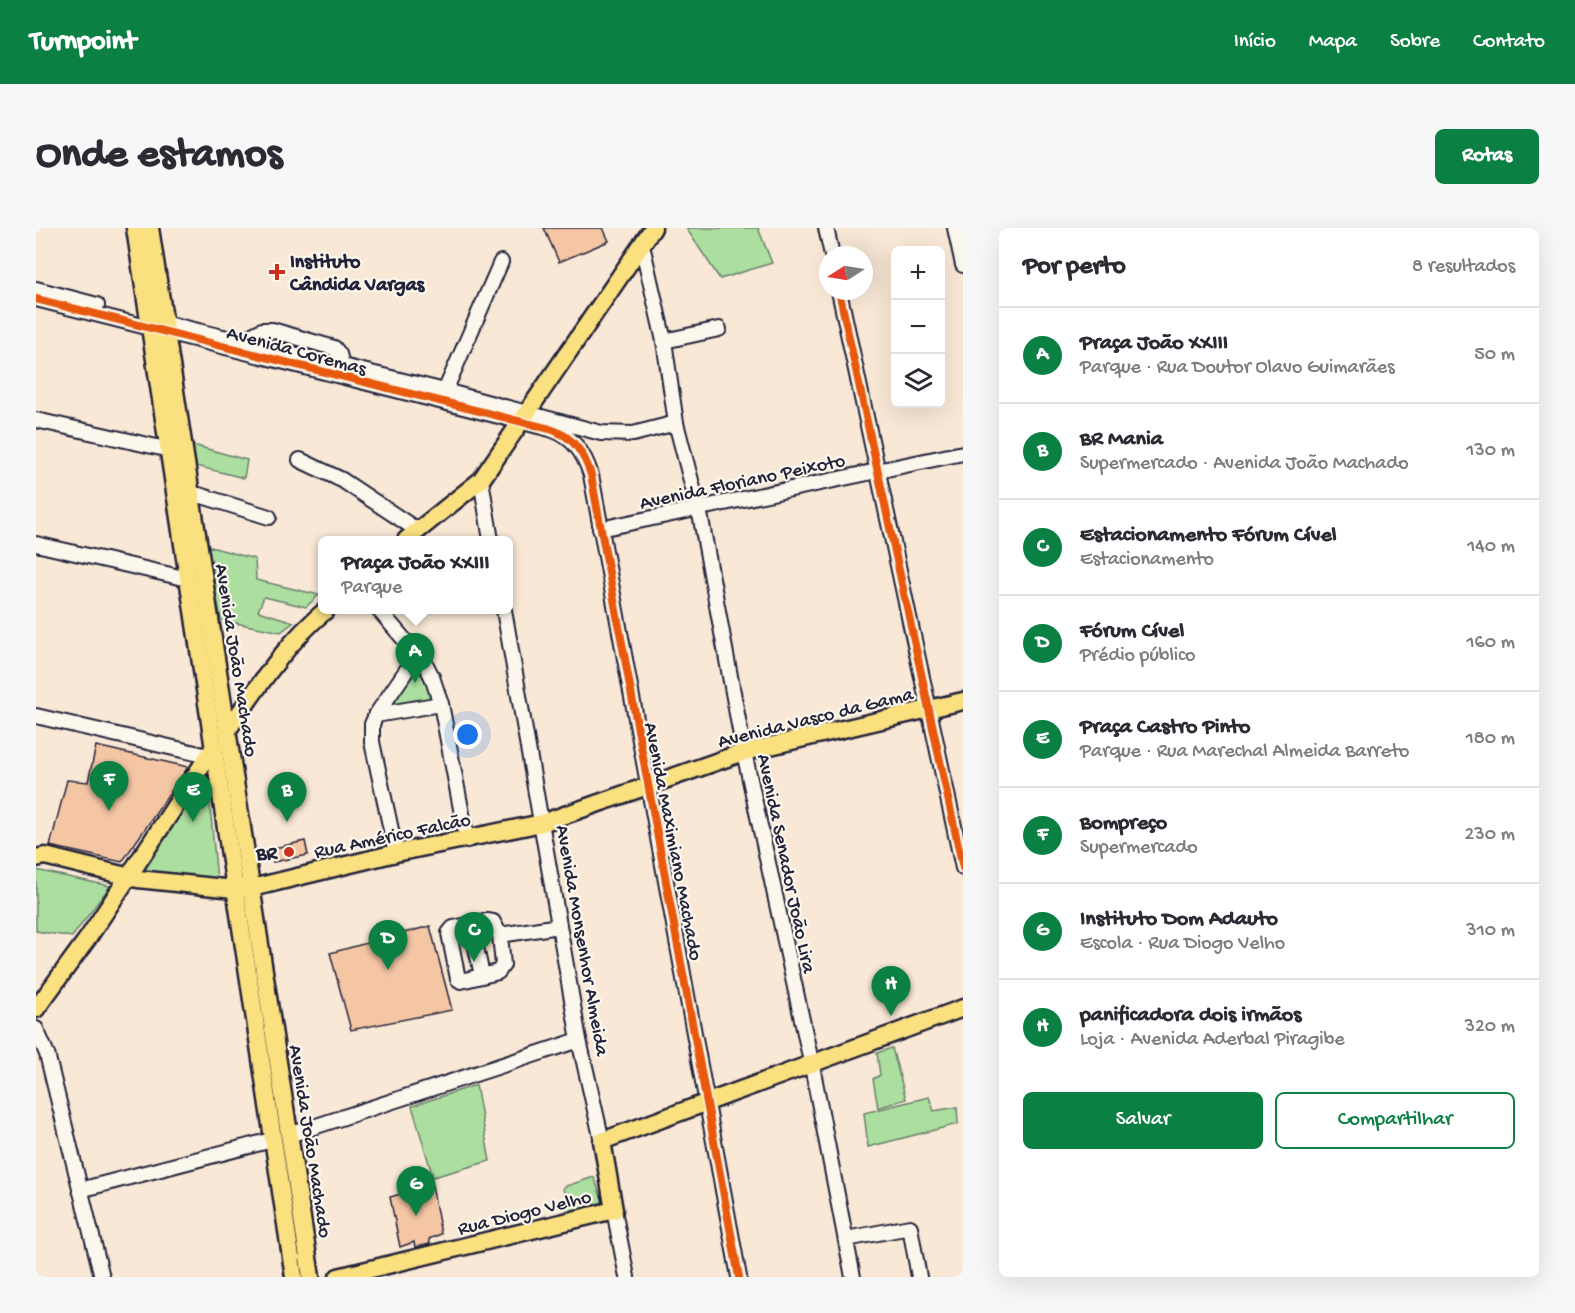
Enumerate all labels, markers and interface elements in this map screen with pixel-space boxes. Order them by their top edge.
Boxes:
text: Turnpoint [30,26,136,59]
text: Início [1234,30,1276,55]
text: Mapa [1309,30,1357,55]
text: Sobre [1390,30,1440,55]
text: Contato [1473,30,1545,55]
button: Rotas [1435,129,1539,184]
text: Onde estamos [36,132,282,181]
north arrow [819,246,873,300]
map controls [891,246,945,408]
button: + [891,246,945,300]
place label: Instituto Cândida Vargas [289,252,426,298]
text: Por perto [1023,252,1126,283]
text: 8 resultados [1412,256,1515,279]
marker: Instituto Cândida Vargas [268,263,286,281]
button: − [891,300,945,354]
street label: Avenida Coremas [224,323,369,382]
text: Praça João XXIII [1080,331,1228,357]
text: A [1037,344,1048,367]
text: 50 m [1474,344,1515,367]
button: layers [891,354,945,408]
text: Parque · Rua Doutor Olavo Guimarães [1080,357,1395,380]
text: BR Mania [1080,427,1163,453]
text: B [1037,440,1048,463]
text: 130 m [1466,440,1515,463]
street label: Avenida Floriano Peixoto [638,450,848,516]
text: Supermercado · Avenida João Machado [1080,453,1409,476]
text: Estacionamento Fórum Cível [1080,523,1337,549]
popup [318,536,513,614]
text: C [1037,536,1048,559]
text: 140 m [1467,536,1515,559]
text: Estacionamento [1080,549,1214,572]
text: Praça João XXIII [341,551,490,577]
street label: Avenida João Machado [208,562,261,759]
text: Parque [341,577,402,600]
text: Fórum Cível [1080,619,1184,645]
text: D [1036,632,1049,655]
text: 160 m [1466,632,1515,655]
pin: A [396,634,434,683]
text: Prédio público [1080,645,1195,668]
street label: Avenida Vasco da Gama [716,684,917,755]
text: Praça Castro Pinto [1080,715,1250,741]
your location [453,720,482,749]
street label: Avenida Maximiano Machado [637,721,706,963]
text: E [1036,728,1049,751]
text: 180 m [1466,728,1515,751]
text: Parque · Rua Marechal Almeida Barreto [1080,741,1409,764]
street label: Avenida Senador João Lira [750,752,819,976]
pin: F [90,762,128,811]
pin: E [174,772,212,822]
pin: B [268,772,306,822]
street label: Rua Américo Falcão [312,810,473,865]
text: Bompreço [1080,811,1167,837]
street label: Avenida Monsenhor Almeida [549,823,612,1059]
text: F [1037,824,1048,847]
text: 230 m [1465,824,1515,847]
text: Supermercado [1080,837,1198,860]
place label: BR [255,844,279,867]
marker: BR [282,845,296,859]
text: Instituto Dom Adauto [1080,907,1278,933]
pin: C [454,912,494,962]
pin: D [368,920,408,970]
text: G [1036,920,1049,943]
text: 310 m [1466,920,1515,943]
text: Escola · Rua Diogo Velho [1080,933,1285,956]
pin: H [872,966,910,1016]
text: panificadora dois irmãos [1080,1003,1301,1029]
text: H [1037,1016,1048,1039]
text: 320 m [1465,1016,1515,1039]
text: Loja · Avenida Aderbal Piragibe [1080,1029,1345,1052]
street label: Avenida João Machado [282,1043,335,1240]
button: Salvar [1023,1092,1263,1149]
button: Compartilhar [1275,1092,1515,1149]
pin: G [396,1166,436,1216]
street label: Rua Diogo Velho [456,1187,594,1242]

